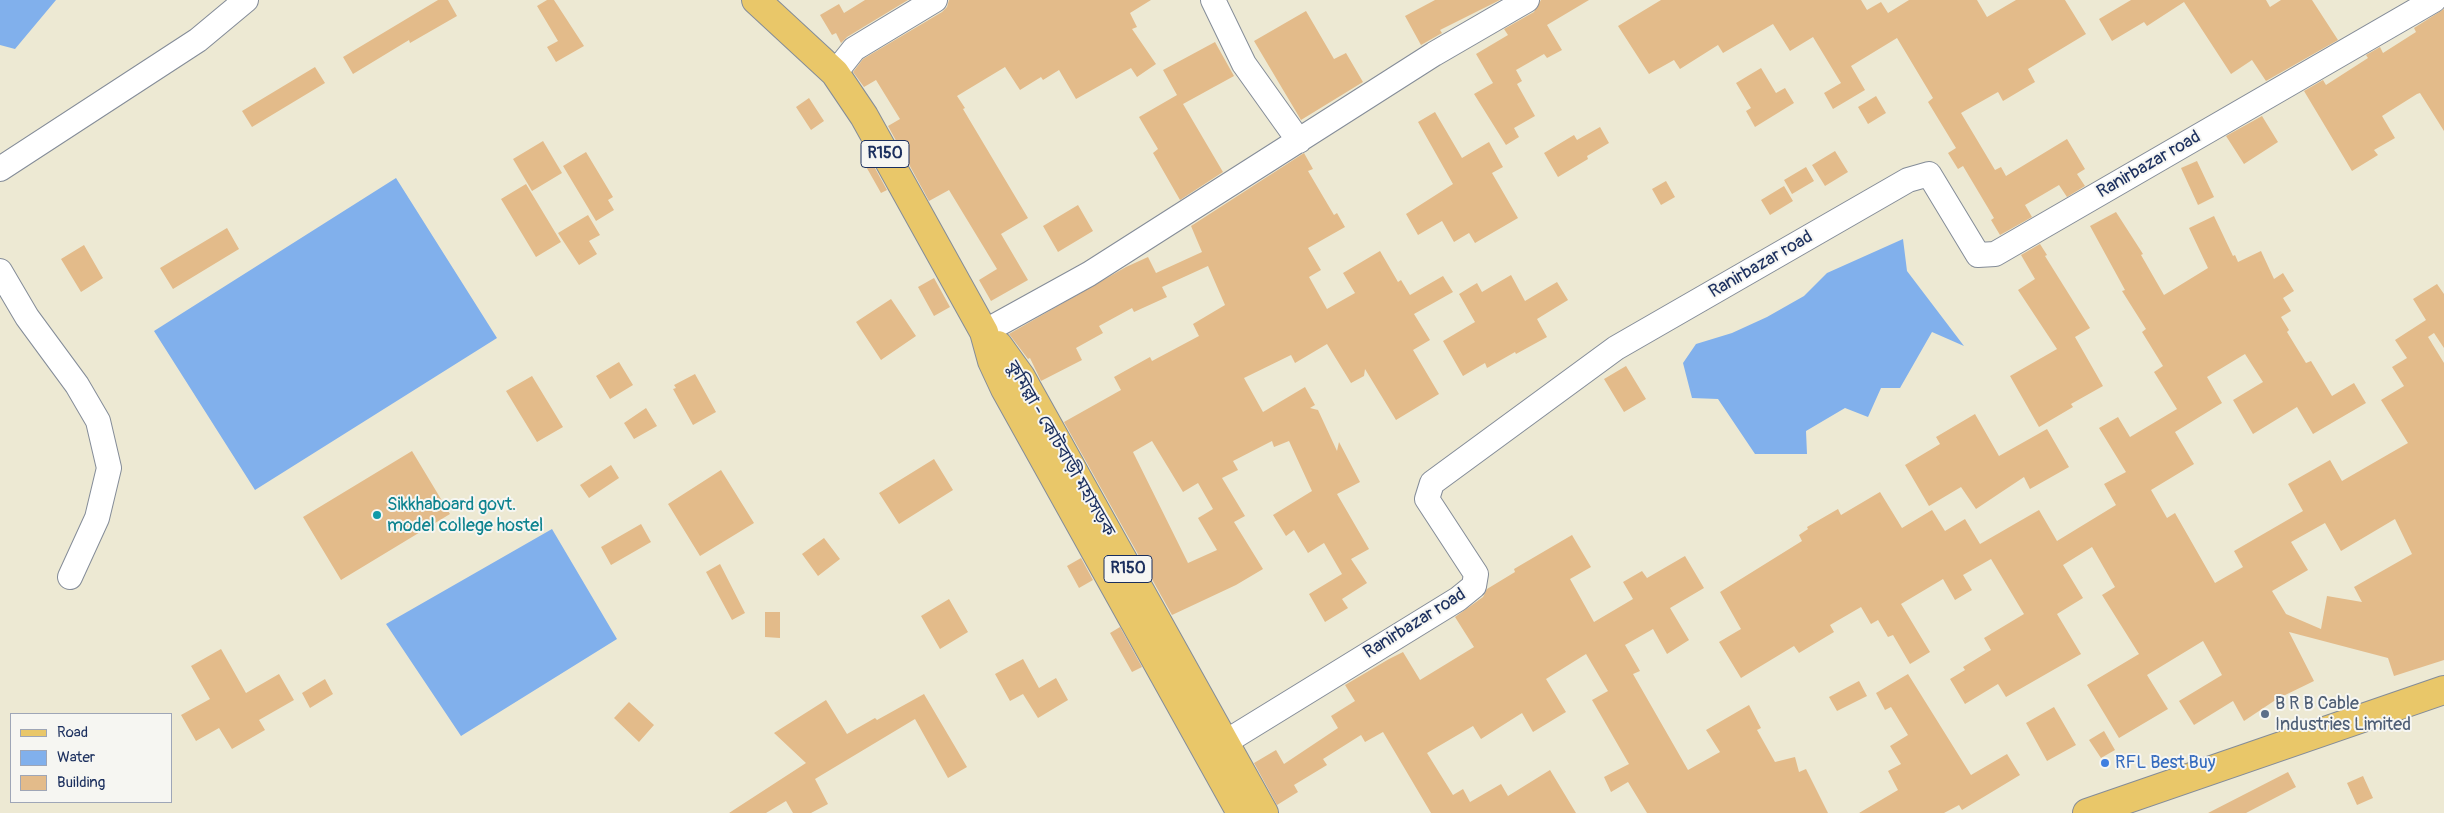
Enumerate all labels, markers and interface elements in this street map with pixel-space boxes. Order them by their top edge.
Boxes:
street label: Ranirbazar road [2093,127,2205,203]
road number: R150 [861,140,909,168]
street label: Ranirbazar road [1705,227,1817,303]
street label: কুমিল্লা - কোটবাড়ী মহাসড়ক [1001,357,1119,541]
place label: Sikkhaboard govt. model college hostel [387,494,543,536]
marker: Sikkhaboard govt. model college hostel [371,509,383,521]
road number: R150 [1104,556,1152,582]
street label: Ranirbazar road [1360,584,1470,664]
place label: B R B Cable Industries Limited [2275,693,2411,736]
marker: B R B Cable Industries Limited [2259,708,2271,720]
legend [10,713,172,803]
text: Road [57,723,88,742]
text: Water [57,748,95,767]
place label: RFL Best Buy [2115,752,2216,774]
marker: RFL Best Buy [2099,757,2111,769]
text: Building [57,773,105,792]

